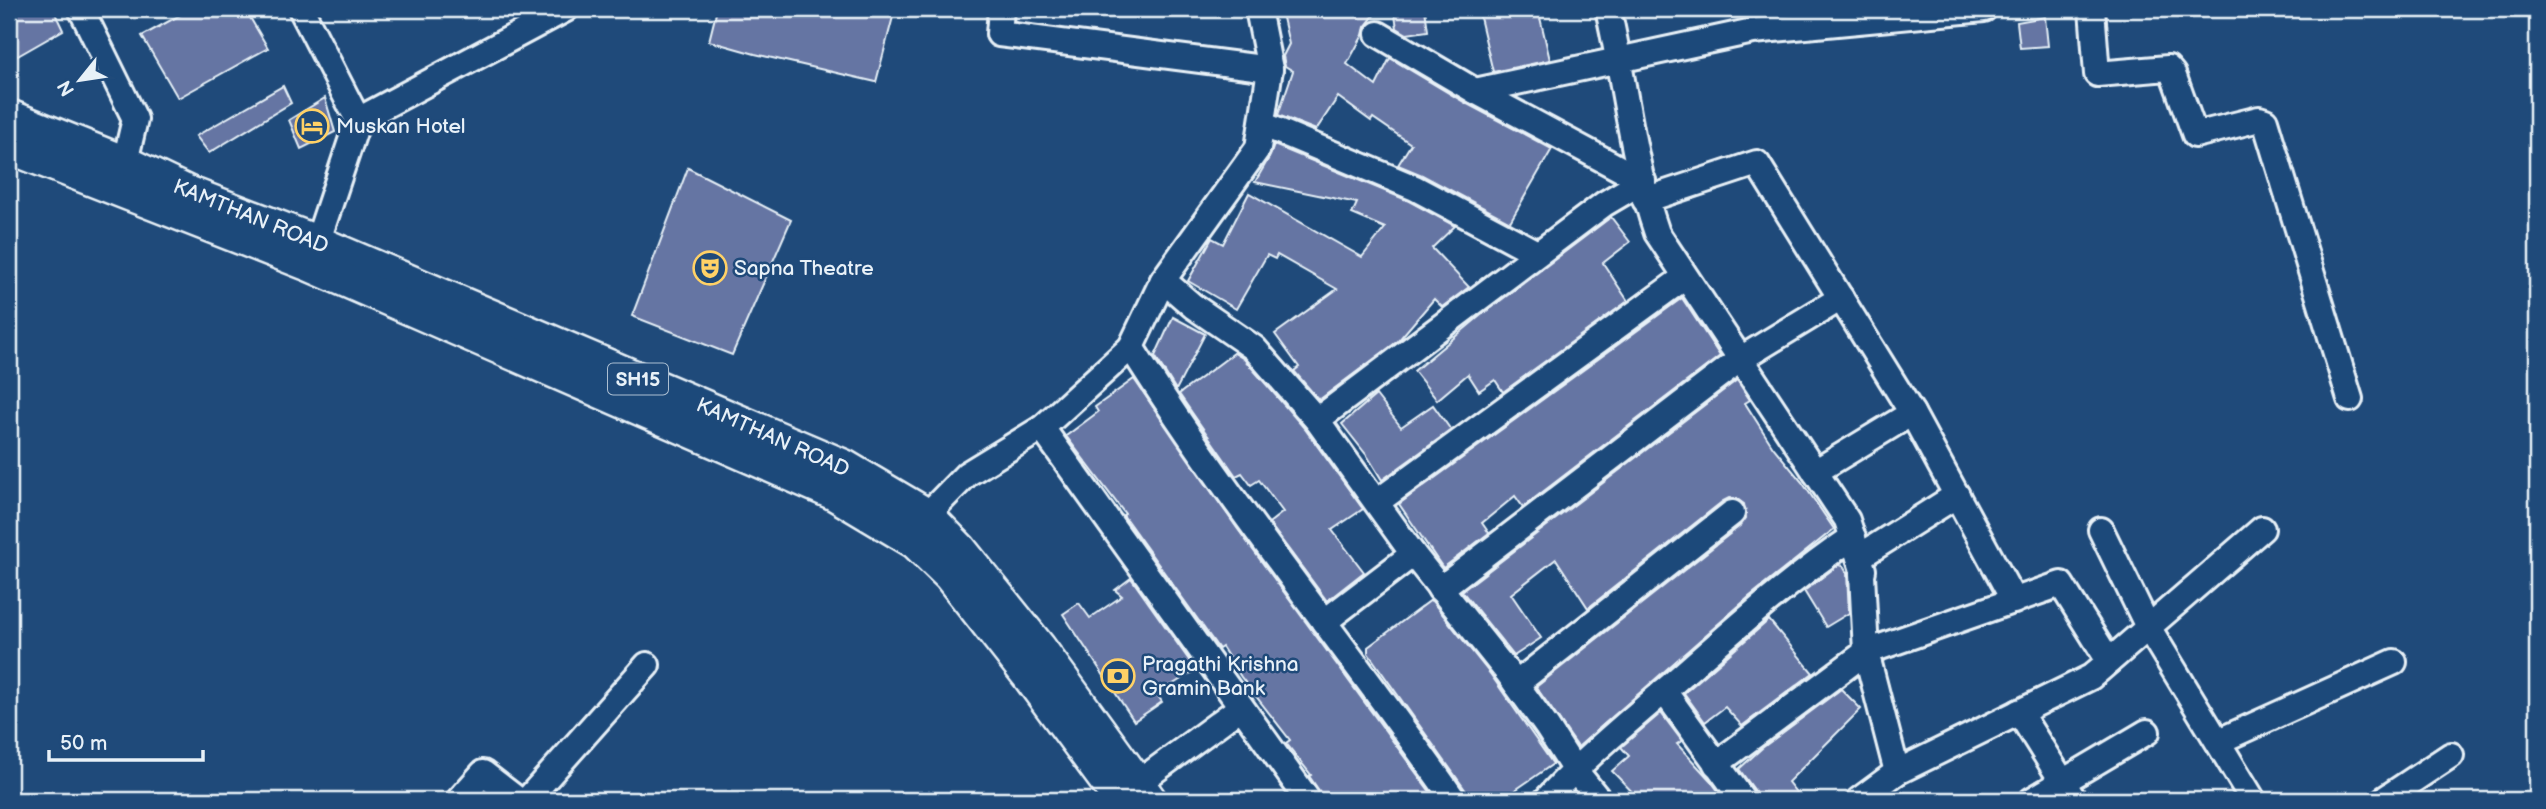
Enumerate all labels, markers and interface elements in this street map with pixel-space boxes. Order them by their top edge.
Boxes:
north arrow [46,46,116,116]
text: N [53,76,80,100]
hotel icon: Muskan Hotel [293,107,331,145]
place label: Muskan Hotel [336,114,466,139]
street label: KAMTHAN ROAD [170,174,332,259]
theatre icon: Sapna Theatre [691,249,729,287]
place label: Sapna Theatre [734,256,874,281]
road number: SH15 [608,364,668,394]
street label: KAMTHAN ROAD [692,392,853,482]
place label: Pragathi Krishna Gramin Bank [1142,652,1299,701]
bank icon: Pragathi Krishna Gramin Bank [1099,657,1137,695]
scale bar [49,718,203,762]
text: 50 m [60,731,107,756]

